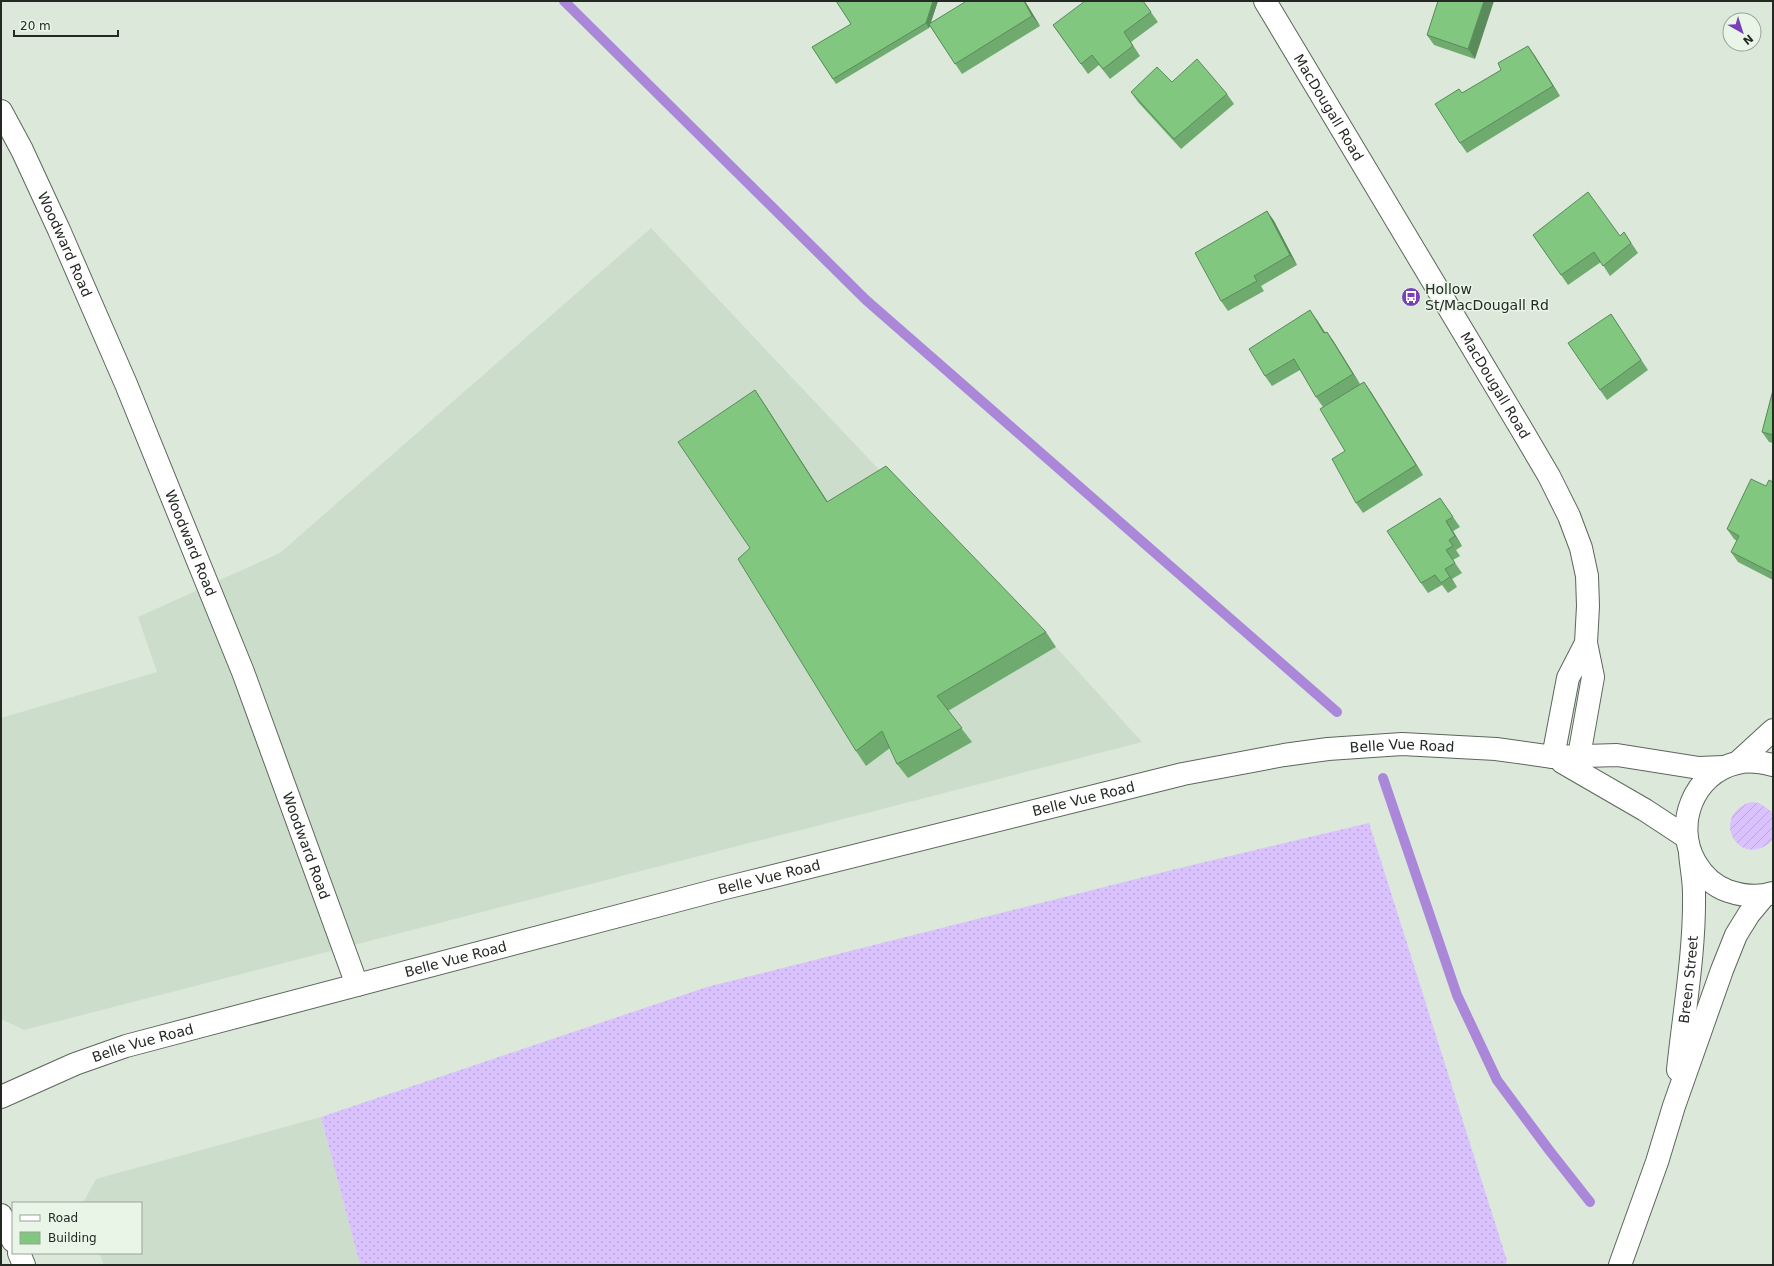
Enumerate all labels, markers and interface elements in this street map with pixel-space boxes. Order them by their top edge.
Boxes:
scale bar [14,12,118,38]
north arrow [1722,12,1762,52]
text: 20 m [20,19,51,33]
text: N [1740,31,1756,47]
street label: MacDougall Road [1291,51,1367,164]
street label: Woodward Road [35,189,95,299]
place label: Hollow St/MacDougall Rd [1425,281,1549,313]
bus stop icon: Hollow St/MacDougall Rd [1400,286,1422,308]
street label: MacDougall Road [1457,329,1533,442]
street label: Woodward Road [162,488,219,598]
street label: Belle Vue Road [1349,736,1455,756]
street label: Belle Vue Road [1031,778,1136,819]
street label: Woodward Road [279,790,333,902]
street label: Belle Vue Road [716,857,822,897]
street label: Breen Street [1676,935,1701,1024]
street label: Belle Vue Road [403,938,508,980]
street label: Belle Vue Road [90,1021,195,1065]
legend [12,1202,142,1254]
text: Road [48,1211,78,1225]
text: Building [48,1231,97,1245]

